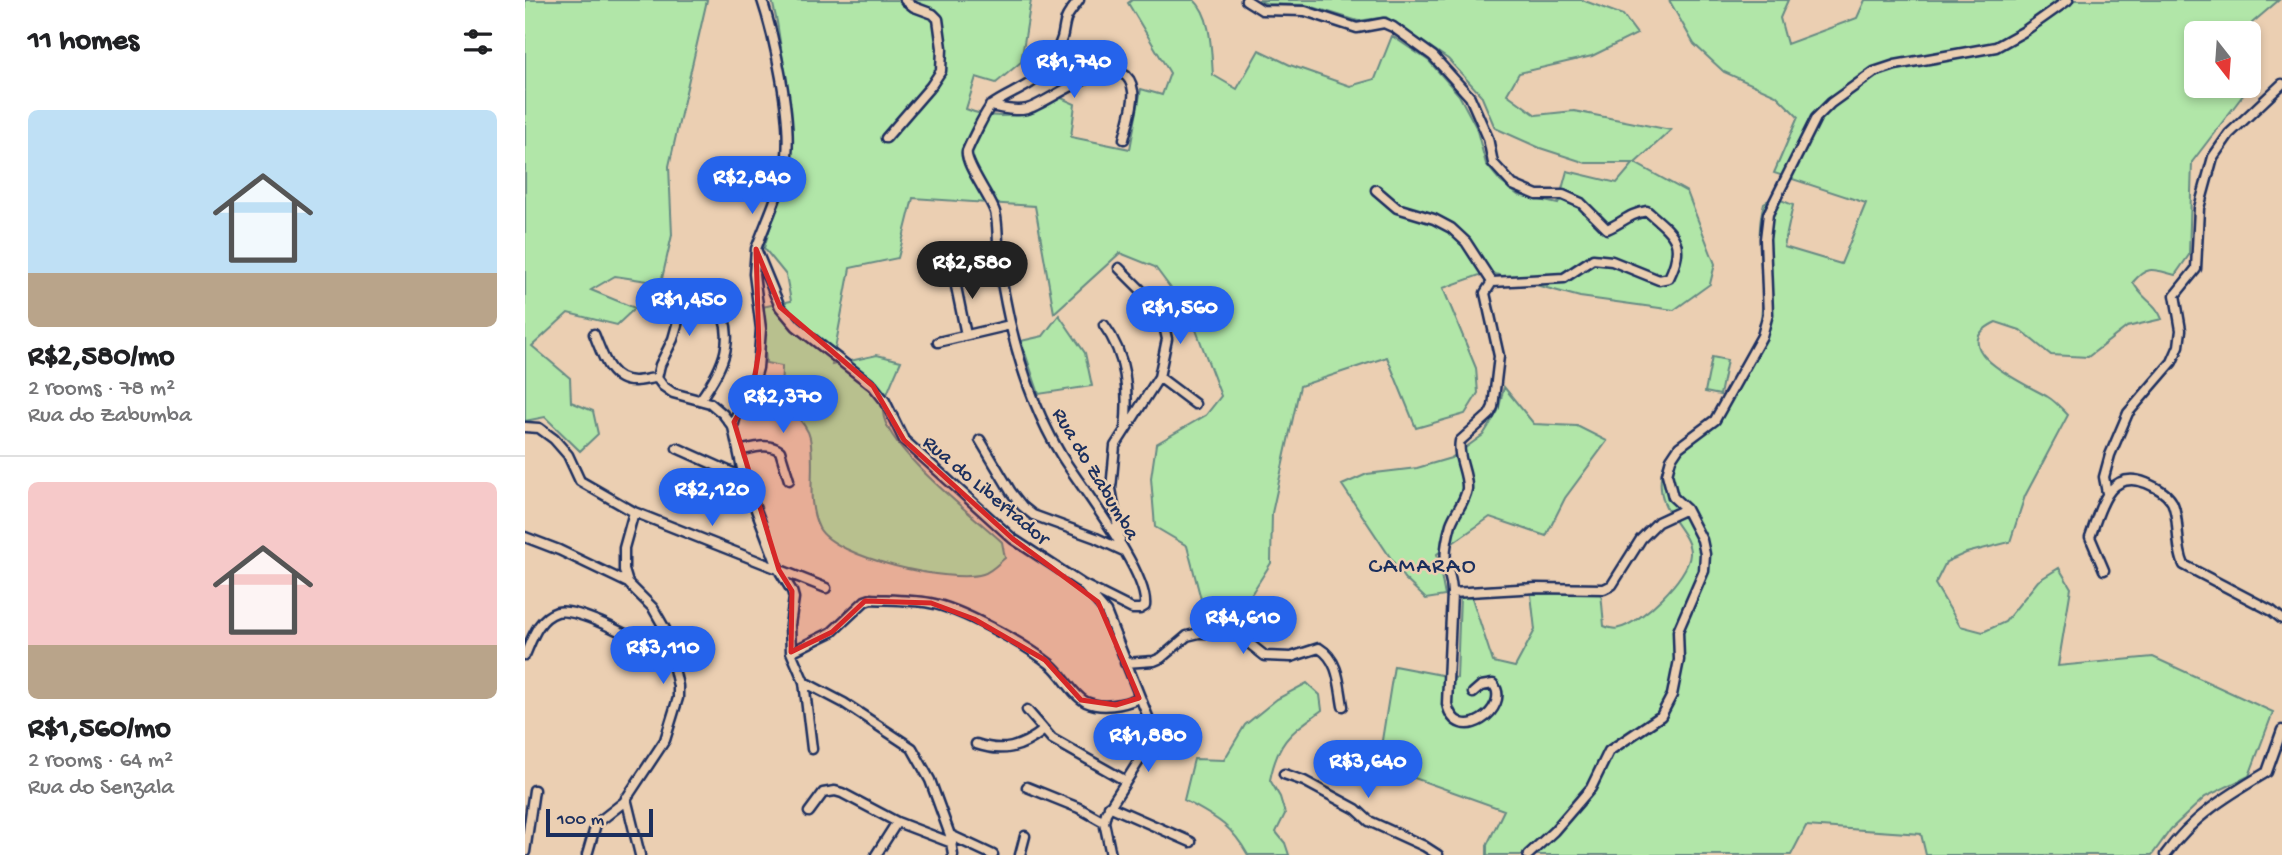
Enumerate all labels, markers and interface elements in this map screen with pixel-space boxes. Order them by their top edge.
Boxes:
north arrow [2184,21,2261,98]
map controls [2184,21,2261,98]
icon: filters [459,23,497,61]
text: 11 homes [28,25,139,60]
pin: R$1,740 [1009,41,1139,100]
text: R$1,740 [1037,49,1111,76]
icon: home [200,155,326,281]
pin: R$2,840 [687,156,817,216]
text: R$2,840 [713,165,791,192]
pin: R$2,580 [907,242,1037,301]
text: R$2,580 [933,250,1011,277]
pin: R$1,450 [624,278,754,338]
pin: R$1,560 [1115,286,1245,346]
text: R$1,450 [652,287,726,314]
text: R$1,560 [1142,295,1218,322]
text: R$2,580/mo [28,341,175,376]
text: 2 rooms · 78 m² [28,376,175,403]
pin: R$2,370 [718,376,848,435]
text: R$2,370 [744,384,822,411]
text: Rua do Zabumba [28,403,192,430]
street label: Rua do Zabumba [1045,404,1144,546]
street label: Rua do Libertador [916,431,1055,553]
pin: R$2,120 [647,468,777,528]
text: R$2,120 [675,477,749,504]
icon: home [200,527,326,653]
district label: CAMARAO [1368,554,1478,581]
pin: R$4,610 [1178,596,1308,656]
text: R$4,610 [1206,605,1280,632]
pin: R$3,110 [598,626,728,686]
text: R$3,110 [626,635,700,662]
text: R$1,560/mo [28,713,171,748]
pin: R$1,880 [1083,714,1213,774]
text: R$1,880 [1109,723,1187,750]
pin: R$3,640 [1303,740,1433,800]
text: 2 rooms · 64 m² [28,748,173,775]
text: R$3,640 [1329,749,1407,776]
text: Rua do Senzala [28,775,174,802]
scale bar [546,806,653,838]
text: 100 m [557,809,604,832]

